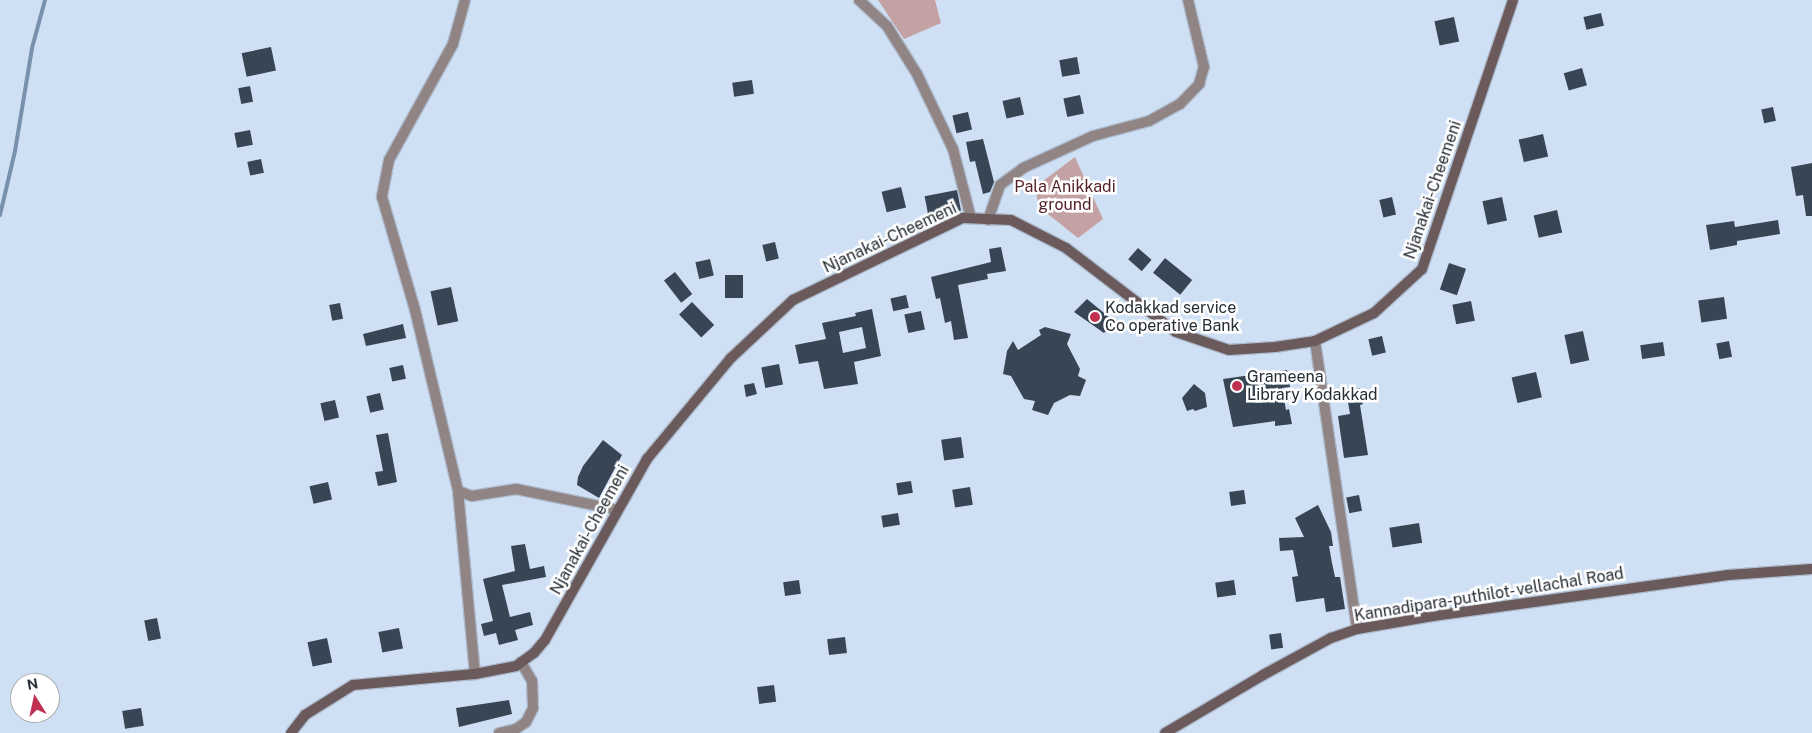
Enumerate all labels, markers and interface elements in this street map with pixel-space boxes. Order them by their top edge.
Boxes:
street label: Njanakai-Cheemeni [1400,118,1466,262]
park label: Pala Anikkadi ground [1014,177,1116,215]
street label: Njanakai-Cheemeni [820,199,960,277]
place label: Kodakkad service Co operative Bank [1105,298,1240,336]
marker: Kodakkad service Co operative Bank [1089,311,1101,323]
place label: Grameena Library Kodakkad [1247,367,1378,405]
marker: Grameena Library Kodakkad [1231,380,1243,392]
street label: Njanakai-Cheemeni [546,462,634,598]
street label: Kannadipara-puthilot- vellachal Road [1351,564,1627,626]
north arrow [10,673,60,723]
text: N [26,675,39,693]

